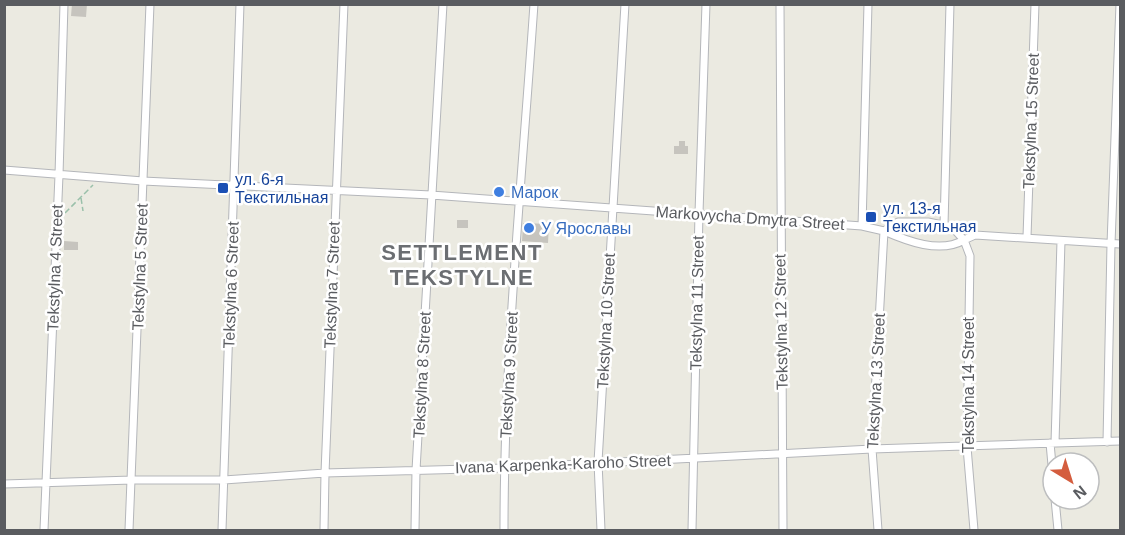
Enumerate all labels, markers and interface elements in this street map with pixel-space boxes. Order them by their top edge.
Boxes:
street label: Tekstylna 15 Street [1020,52,1042,189]
place label: ул. 6-я Текстильная [235,171,328,206]
marker: ул. 6-я Текстильная [216,181,230,195]
place label: Марок [511,184,559,201]
marker: Марок [492,185,506,199]
place label: ул. 13-я Текстильная [883,200,976,235]
street label: Tekstylna 5 Street [129,203,151,331]
street label: Markovycha Dmytra Street [655,203,846,233]
street label: Tekstylna 4 Street [44,204,66,332]
marker: ул. 13-я Текстильная [864,210,878,224]
place label: У Ярославы [541,220,631,237]
street label: Tekstylna 6 Street [220,221,242,349]
street label: Tekstylna 7 Street [321,221,343,349]
marker: У Ярославы [522,221,536,235]
street label: Tekstylna 11 Street [687,235,707,371]
district label: SETTLEMENT TEKSTYLNE [381,240,543,290]
street label: Tekstylna 10 Street [594,252,618,389]
street label: Tekstylna 12 Street [771,253,791,390]
street label: Tekstylna 8 Street [410,311,434,439]
street label: Tekstylna 9 Street [497,311,521,439]
street label: Tekstylna 13 Street [864,312,888,449]
street label: Tekstylna 14 Street [960,316,977,453]
north arrow [1041,451,1101,511]
street label: Ivana Karpenka-Karoho Street [455,452,672,476]
text: N [1070,482,1090,503]

